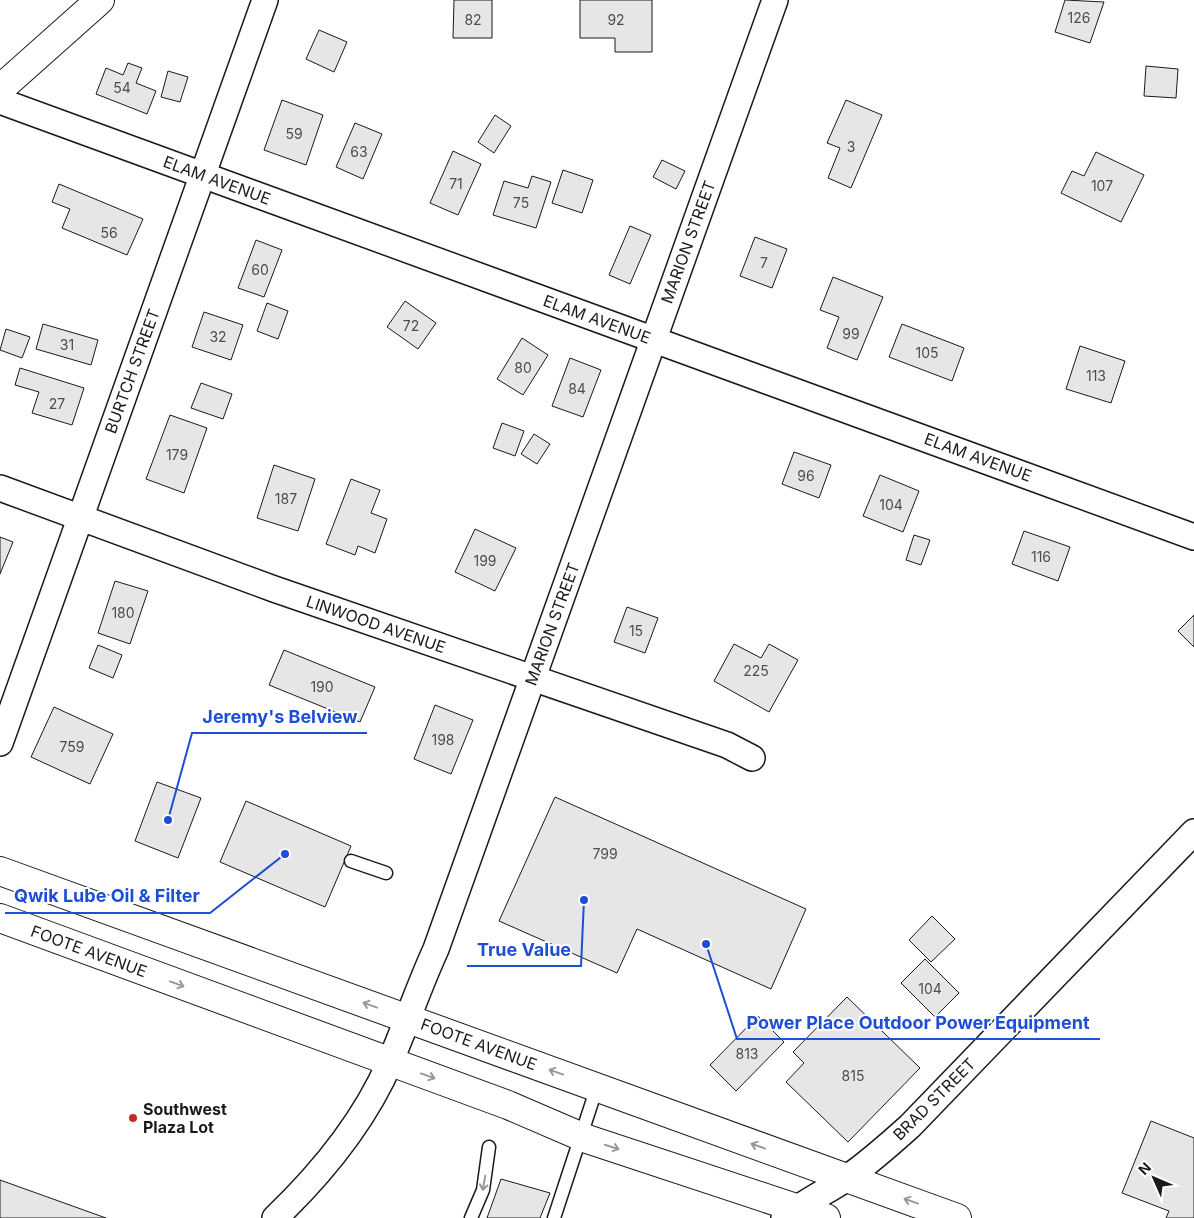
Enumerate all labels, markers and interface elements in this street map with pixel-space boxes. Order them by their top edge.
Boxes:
house number: 126 [1068,9,1090,26]
house number: 82 [464,11,482,28]
house number: 92 [607,11,625,28]
house number: 54 [113,79,131,96]
house number: 59 [285,125,303,142]
house number: 3 [847,138,855,155]
house number: 63 [350,143,368,160]
street label: ELAM AVENUE [161,151,273,209]
house number: 71 [449,175,463,192]
house number: 107 [1091,177,1113,194]
street label: MARION STREET [656,178,720,306]
house number: 75 [513,194,529,211]
house number: 56 [100,224,118,241]
house number: 7 [760,254,768,271]
house number: 60 [251,261,269,278]
street label: ELAM AVENUE [541,290,653,348]
street label: BURTCH STREET [100,306,164,436]
house number: 72 [403,317,419,334]
house number: 99 [842,325,860,342]
house number: 32 [209,328,227,345]
house number: 31 [60,336,74,353]
house number: 105 [915,344,939,361]
house number: 80 [514,359,532,376]
house number: 113 [1086,367,1106,384]
house number: 84 [568,380,586,397]
house number: 27 [49,395,65,412]
street label: ELAM AVENUE [922,428,1034,486]
house number: 179 [166,446,188,463]
house number: 96 [797,467,815,484]
house number: 187 [275,490,297,507]
house number: 104 [879,496,903,513]
house number: 116 [1031,548,1051,565]
house number: 199 [473,552,497,569]
street label: MARION STREET [520,560,584,688]
street label: LINWOOD AVENUE [304,591,448,657]
house number: 180 [111,604,135,621]
house number: 15 [629,622,643,639]
house number: 225 [743,662,769,679]
house number: 190 [310,678,334,695]
callout: Jeremy's Belview [192,700,367,733]
text: Jeremy's Belview [202,706,358,727]
house number: 198 [431,731,455,748]
house number: 759 [60,738,84,755]
house number: 799 [592,845,618,862]
callout: Qwik Lube Oil & Filter [5,880,210,913]
text: Qwik Lube Oil & Filter [14,885,200,906]
street label: FOOTE AVENUE [28,921,150,981]
callout: True Value [467,933,581,966]
text: True Value [477,939,571,960]
one-way arrow [169,980,184,989]
house number: 104 [918,980,942,997]
one-way arrow [363,1000,379,1009]
callout: Power Place Outdoor Power Equipment [737,1006,1100,1039]
text: Power Place Outdoor Power Equipment [746,1012,1090,1033]
street label: FOOTE AVENUE [418,1014,540,1074]
house number: 813 [735,1045,759,1062]
street label: BRAD STREET [889,1054,979,1144]
one-way arrow [549,1067,564,1076]
house number: 815 [842,1067,864,1084]
one-way arrow [420,1072,435,1081]
place label: Southwest Plaza Lot [143,1099,227,1137]
marker: Southwest Plaza Lot [127,1112,139,1124]
one-way arrow [751,1141,766,1150]
one-way arrow [604,1143,620,1153]
north arrow [1129,1153,1179,1203]
text: N [1135,1159,1154,1178]
one-way arrow [478,1175,488,1191]
one-way arrow [904,1196,919,1205]

